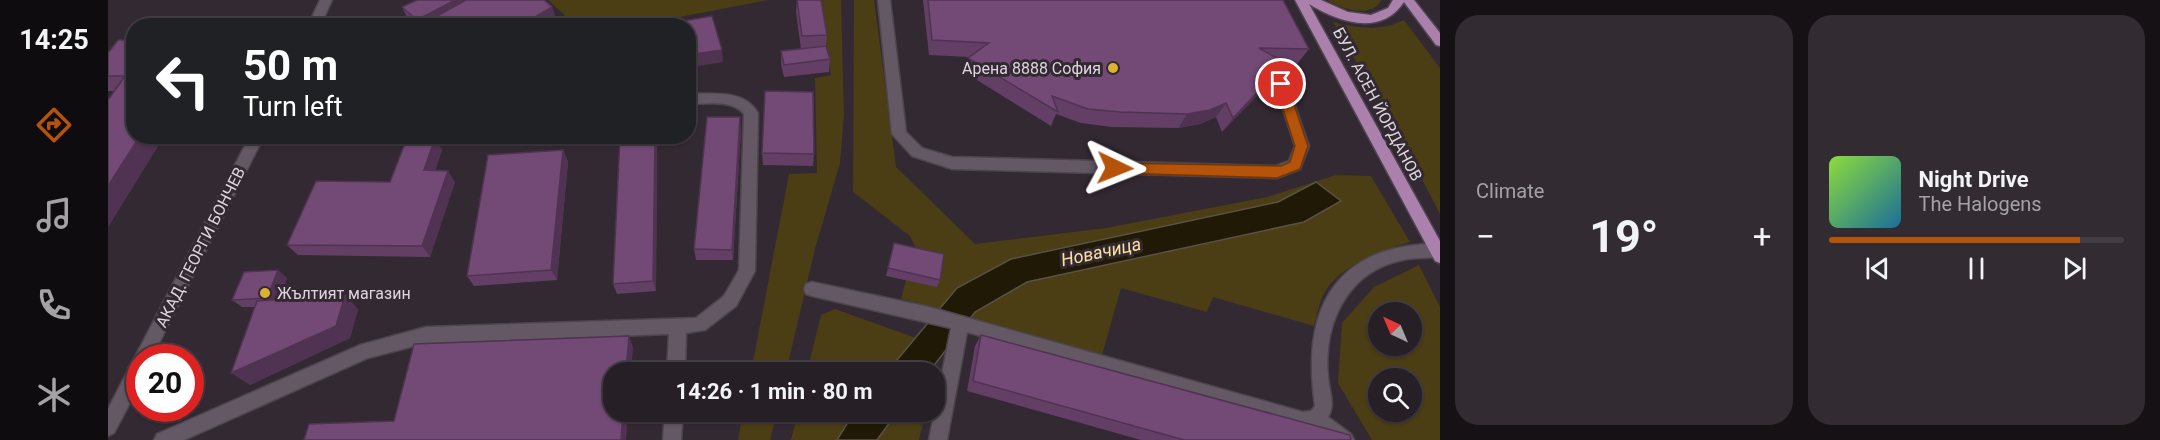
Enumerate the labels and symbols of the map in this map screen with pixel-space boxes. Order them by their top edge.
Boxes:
street label: БУЛ. АСЕН ЙОРДАНОВ [1329,24,1426,184]
pin [1255,58,1306,109]
place label: Арена 8888 София [962,59,1101,78]
marker: Арена 8888 София [1106,61,1120,75]
position arrow [1083,136,1147,200]
street label: АКАД. ГЕОРГИ БОНЧЕВ [152,164,249,330]
water label: Новачица [1059,233,1143,270]
place label: Жълтият магазин [277,284,411,303]
marker: Жълтият магазин [258,286,272,300]
north arrow [1368,302,1422,356]
speed limit sign: 20 [126,344,204,422]

